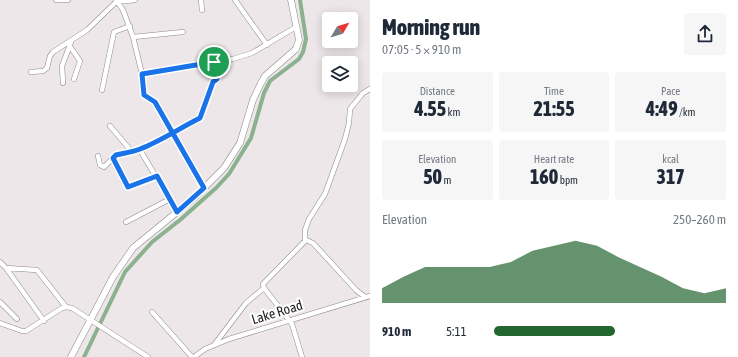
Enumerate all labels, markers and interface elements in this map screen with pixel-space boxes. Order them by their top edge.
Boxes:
north arrow [322,12,358,48]
map controls [322,12,358,92]
button: share [684,13,726,55]
text: Morning run [382,14,480,40]
text: 07:05 · 5 × 910 m [382,42,461,57]
pin [197,45,231,79]
icon: arrive [203,51,225,73]
button: layers [322,56,358,92]
text: Distance [420,85,455,97]
text: Time [544,85,564,97]
text: Pace [661,85,680,97]
text: 4.55 [414,97,446,120]
text: 21:55 [533,97,575,120]
text: 4:49 [646,97,678,120]
text: km [446,106,460,118]
text: /km [678,106,696,118]
text: Elevation [418,153,456,165]
text: Heart rate [534,153,574,165]
text: kcal [662,153,679,165]
text: 50 [423,165,442,188]
text: 160 [530,165,558,188]
text: 317 [657,165,685,188]
text: m [442,174,451,186]
text: bpm [558,174,578,186]
text: Elevation [382,212,427,227]
text: 250–260 m [673,212,726,227]
street label: Lake Road [249,297,305,327]
text: 910 m [382,324,411,339]
text: 5:11 [446,324,467,339]

